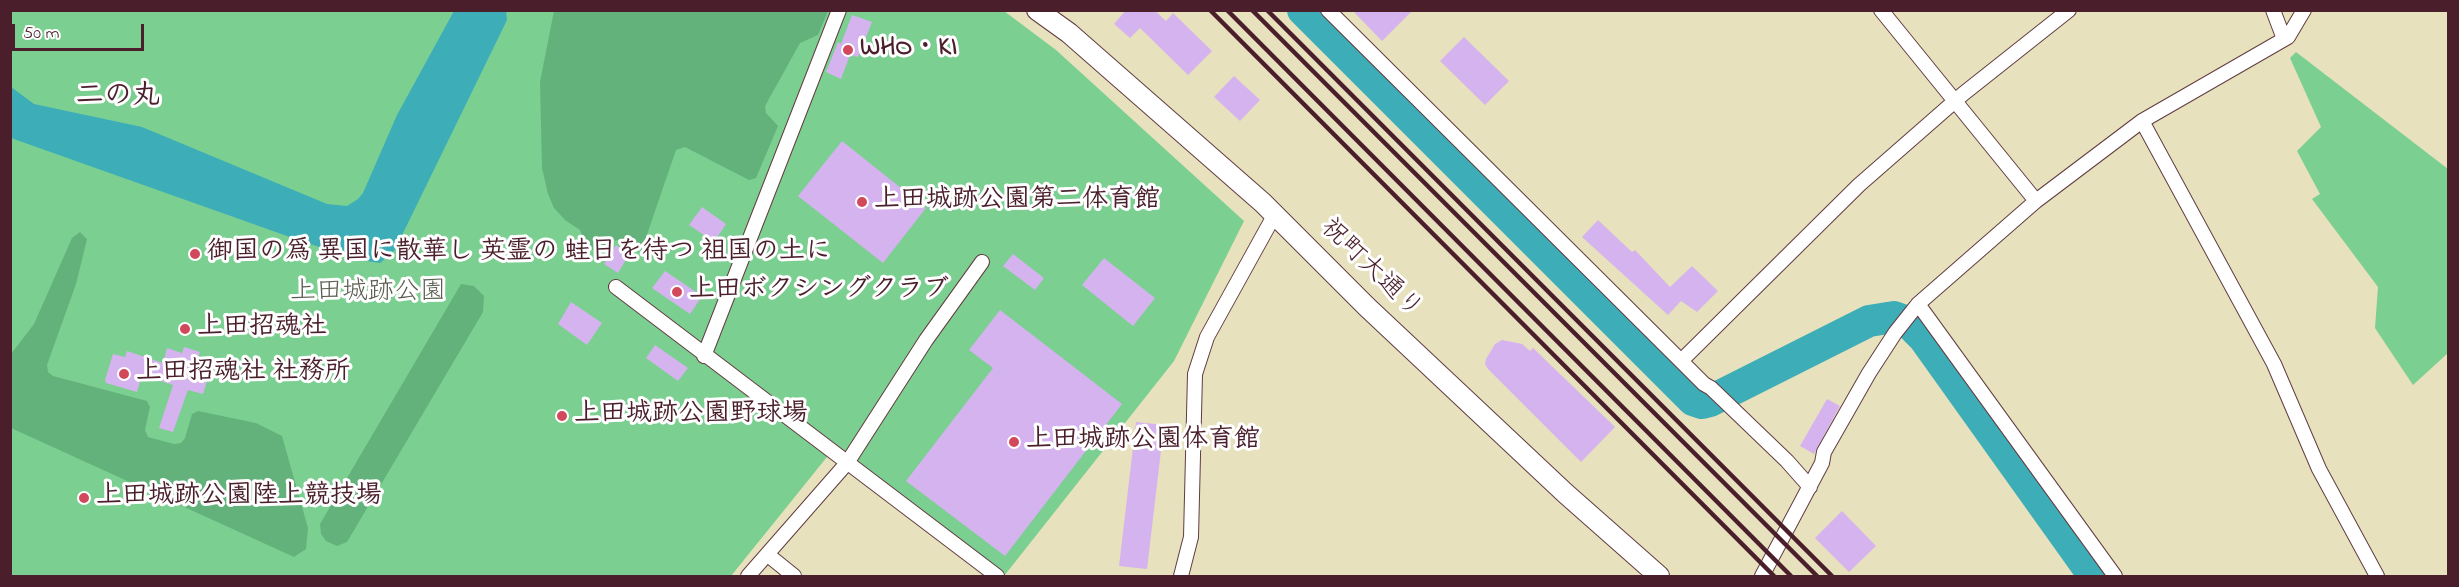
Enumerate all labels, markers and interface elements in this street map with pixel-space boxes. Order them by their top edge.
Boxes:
scale bar [15,12,147,50]
text: 50 m [23,21,60,47]
place label: WHO・KI [860,34,957,66]
marker: WHO・KI [841,43,855,57]
district label: 二の丸 [76,81,160,115]
place label: 上田城跡公園第二体育館 [874,186,1160,218]
marker: 上田城跡公園第二体育館 [855,195,869,209]
street label: 祝町大通り [1312,214,1428,326]
place label: 御国の爲 異国に散華し 英霊の 蛙日を待つ 祖国の土に [207,238,831,270]
marker: 御国の爲 異国に散華し 英霊の 蛙日を待つ 祖国の土に [188,247,202,261]
place label: 上田ボクシングクラブ [689,276,949,308]
park label: 上田城跡公園 [290,278,446,310]
marker: 上田ボクシングクラブ [670,285,684,299]
place label: 上田招魂社 [197,313,327,345]
marker: 上田招魂社 [178,322,192,336]
place label: 上田招魂社 社務所 [136,358,350,390]
marker: 上田招魂社 社務所 [117,367,131,381]
place label: 上田城跡公園野球場 [574,400,808,432]
marker: 上田城跡公園野球場 [555,409,569,423]
place label: 上田城跡公園体育館 [1026,426,1260,458]
marker: 上田城跡公園体育館 [1007,435,1021,449]
place label: 上田城跡公園陸上競技場 [96,482,382,514]
marker: 上田城跡公園陸上競技場 [77,491,91,505]

